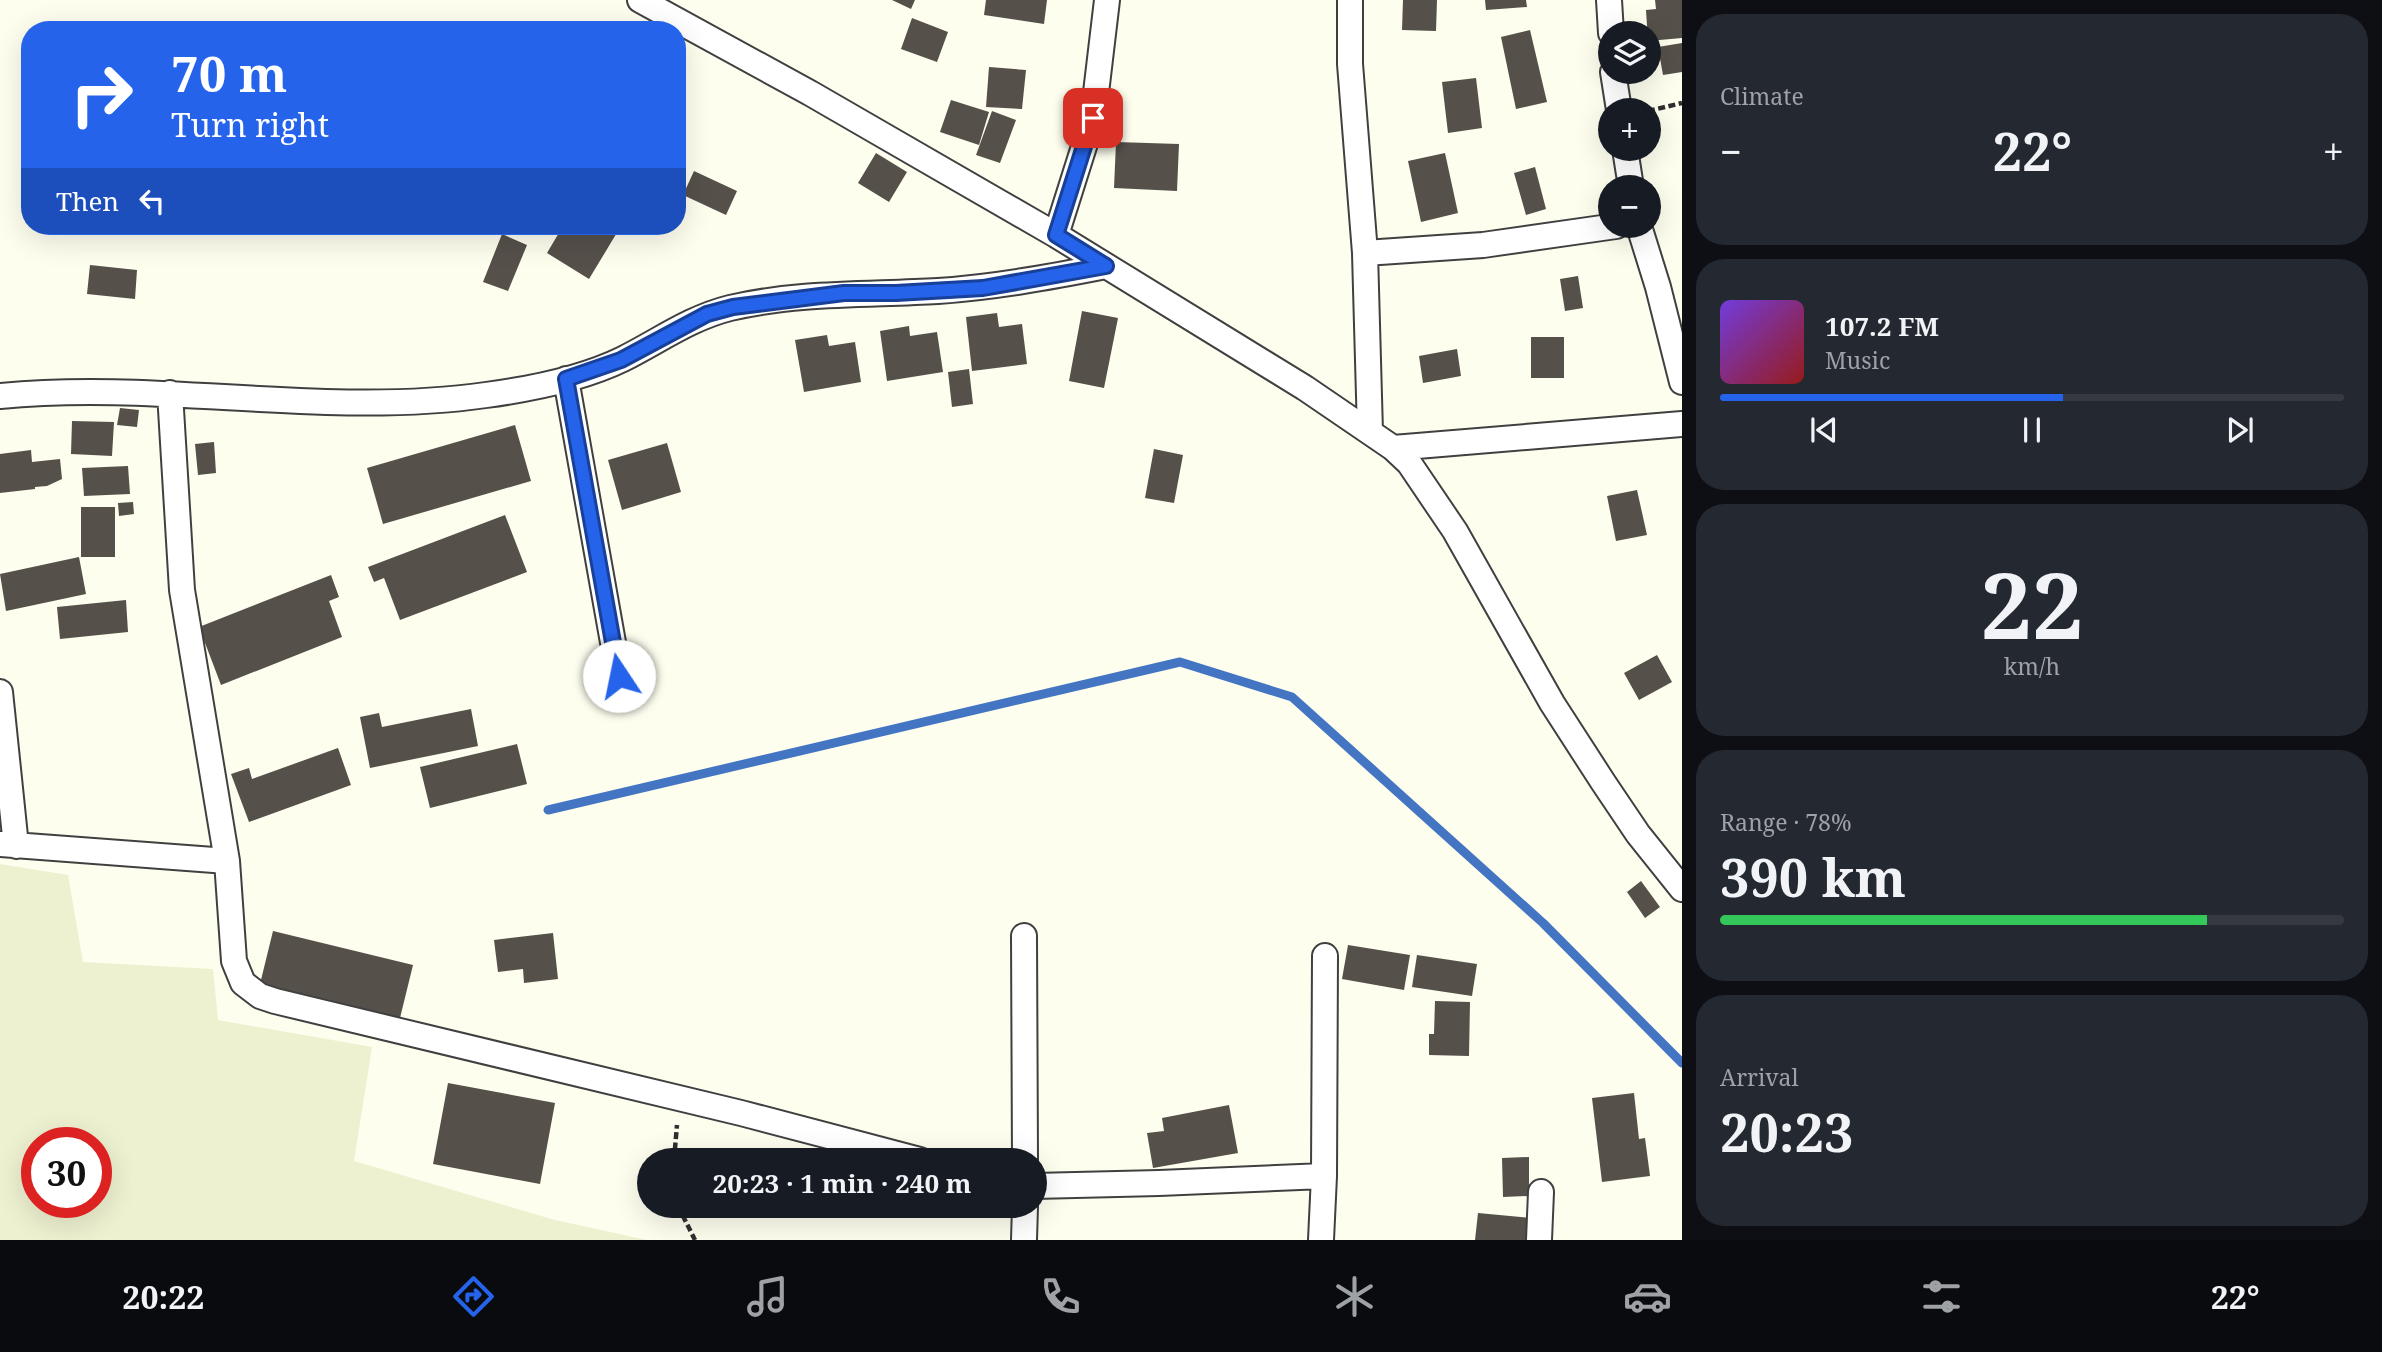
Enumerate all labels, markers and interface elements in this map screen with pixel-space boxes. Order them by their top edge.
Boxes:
map controls [1598,21,1661,238]
button: layers [1598,21,1661,84]
text: 70 m [171,40,287,106]
icon: right [56,49,147,140]
text: Climate [1720,80,1804,112]
pin [1063,88,1123,148]
button: + [1598,98,1661,161]
icon: arrive [1074,99,1112,137]
text: Turn right [171,103,329,146]
text: 22° [1993,115,2072,186]
text: − [1720,125,1742,177]
text: + [2323,125,2344,177]
button: − [1598,175,1661,238]
icon: left [133,182,171,220]
text: Then [56,183,119,219]
text: 107.2 FM [1825,308,1939,344]
text: Music [1825,344,1890,376]
icon: previous [1805,411,1843,449]
icon: pause [2013,411,2051,449]
icon: next [2221,411,2259,449]
text: 22 [1981,542,2083,666]
position arrow [582,639,656,713]
text: km/h [2004,650,2060,682]
text: Range · 78% [1720,806,1852,838]
text: 390 km [1720,841,1906,912]
text: Arrival [1720,1061,1799,1093]
text: 20:23 [1720,1096,1853,1167]
speed limit sign: 30 [21,1127,112,1218]
text: 20:23 · 1 min · 240 m [712,1165,972,1201]
icon: directions [449,1272,498,1321]
icon: music [743,1272,792,1321]
icon: phone [1036,1272,1085,1321]
icon: climate [1330,1272,1379,1321]
icon: car [1623,1272,1672,1321]
icon: filters [1917,1272,1966,1321]
text: 20:22 [122,1275,204,1318]
text: 22° [2211,1275,2260,1318]

